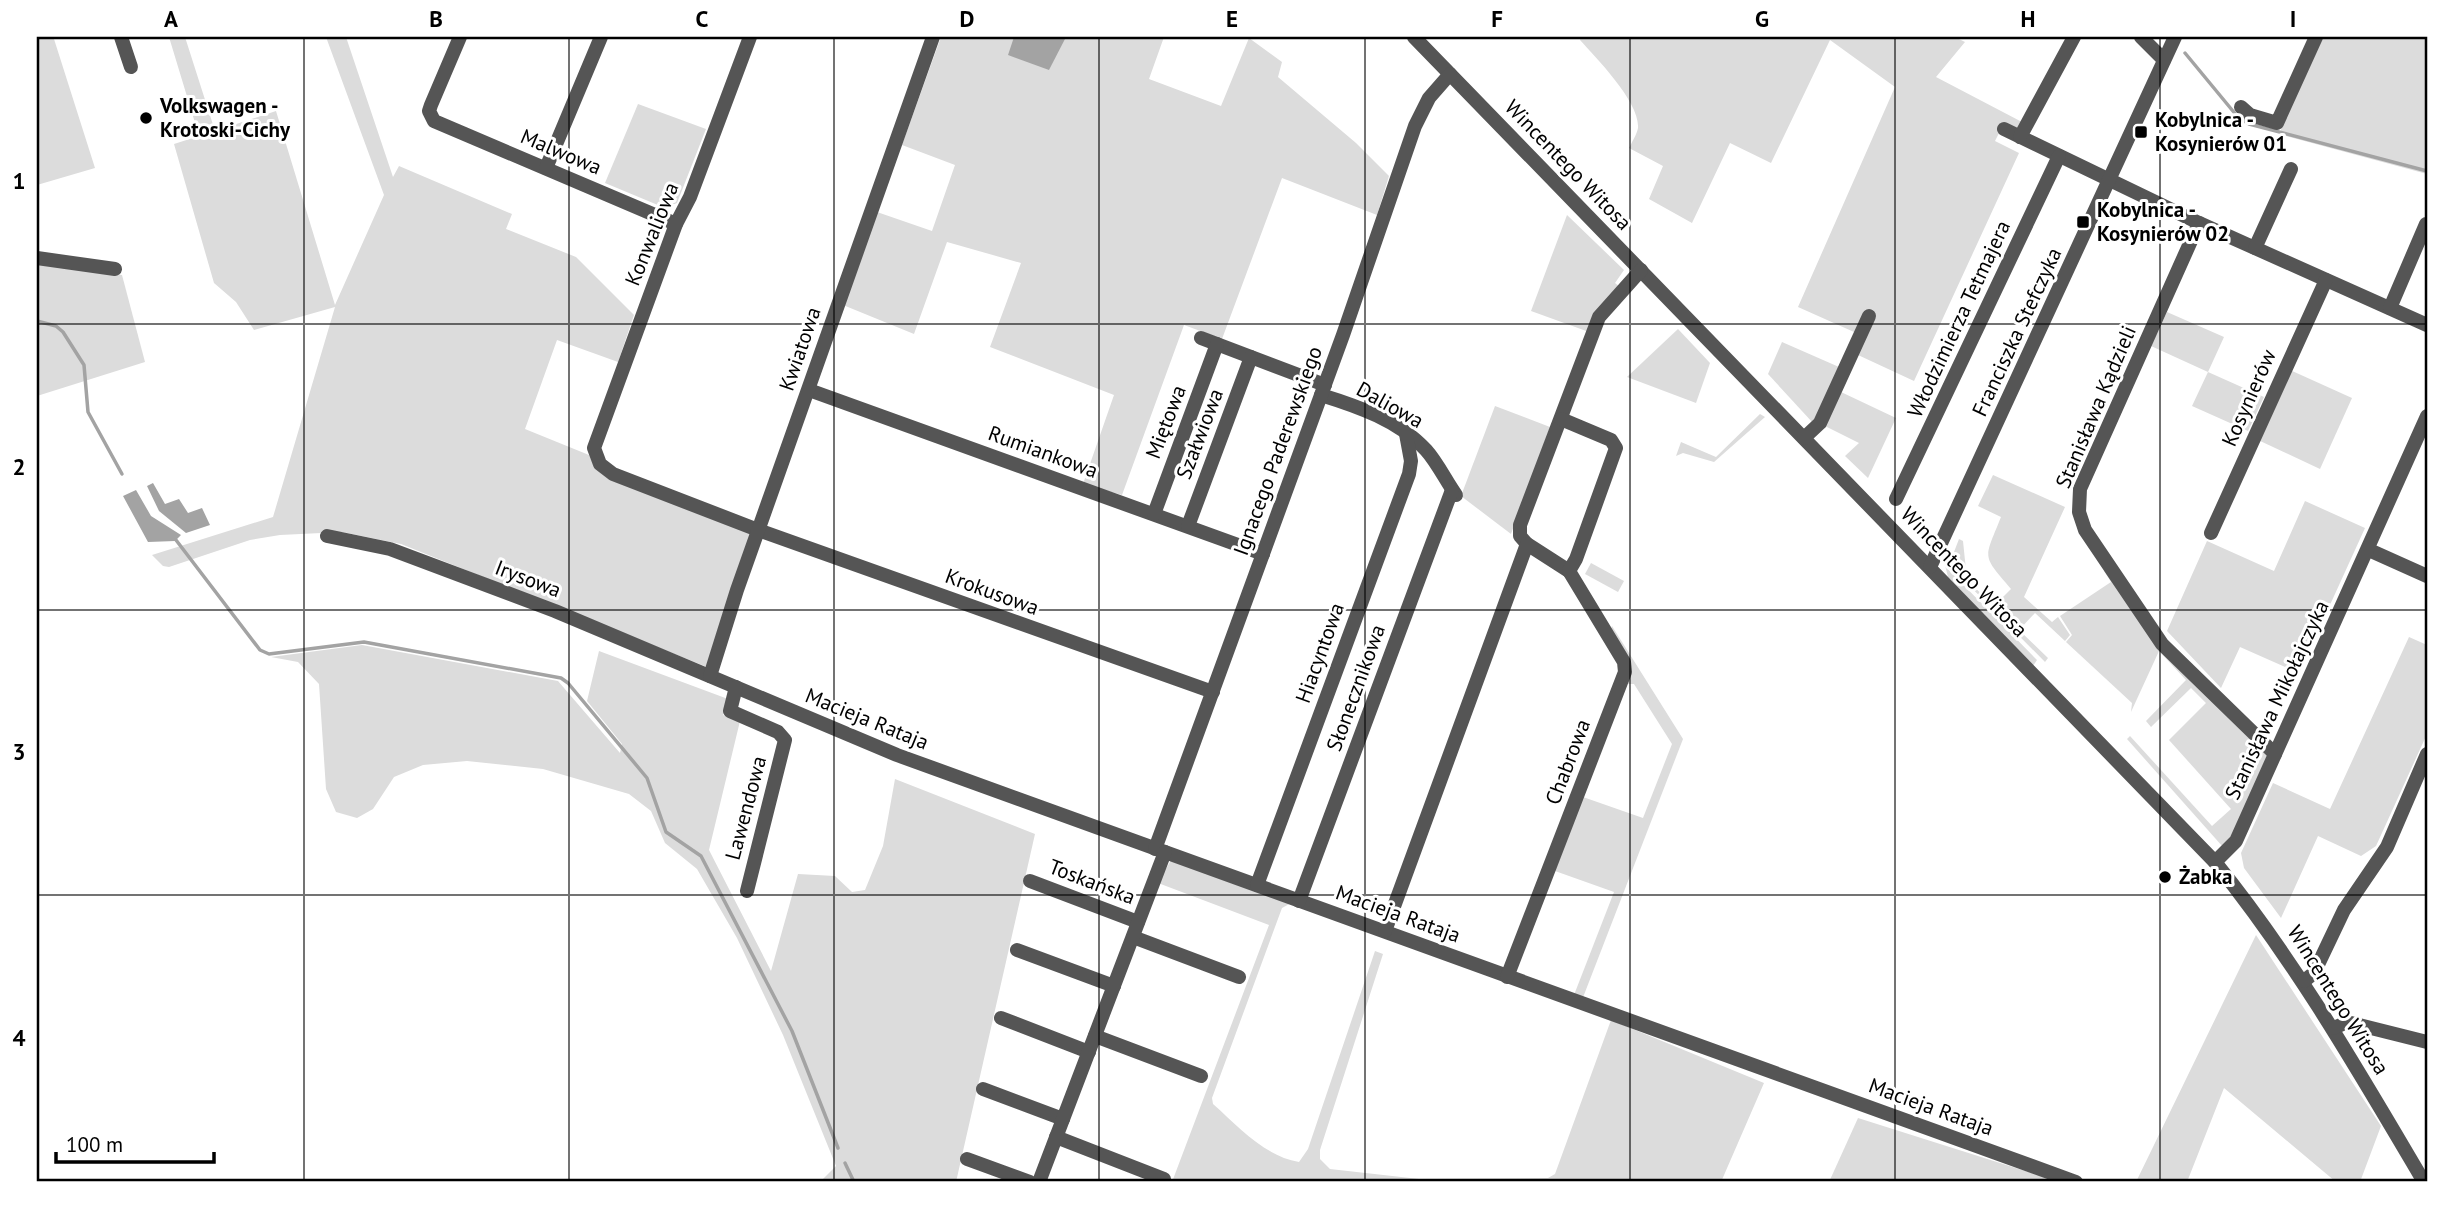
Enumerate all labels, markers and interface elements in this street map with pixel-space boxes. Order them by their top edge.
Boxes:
text: A [164,4,178,33]
text: B [429,4,443,33]
text: C [696,4,709,33]
text: D [960,4,974,33]
text: E [1226,4,1238,33]
text: F [1491,4,1503,33]
text: G [1755,4,1769,33]
text: H [2021,4,2035,33]
text: I [2290,4,2296,33]
place label: Volkswagen - Krotoski-Cichy [159,92,291,143]
street label: Wincentego Witosa [1499,94,1638,236]
place label: Kobylnica - Kosynierów 01 [2155,106,2287,157]
marker: Volkswagen - Krotoski-Cichy [138,110,154,126]
street label: Malwowa [517,122,606,181]
marker: Kobylnica - Kosynierów 01 [2133,124,2149,140]
text: 1 [12,166,26,195]
street label: Konwaliowa [619,178,684,289]
place label: Kobylnica - Kosynierów 02 [2097,196,2229,247]
marker: Kobylnica - Kosynierów 02 [2075,214,2091,230]
street label: Włodzimierza Tetmajera [1901,216,2016,422]
street label: Franciszka Stefczyka [1966,243,2067,420]
street label: Kwiatowa [773,303,826,394]
street label: Stanisława Kądzieli [2049,321,2142,492]
street label: Ignacego Paderewskiego [1227,342,1328,559]
street label: Kosynierów [2215,345,2282,450]
street label: Daliowa [1352,375,1429,434]
street label: Miętowa [1139,381,1192,462]
street label: Szałwiowa [1170,385,1229,483]
street label: Rumiankowa [985,419,1102,484]
text: 2 [12,452,26,481]
street label: Wincentego Witosa [1895,501,2034,643]
street label: Irysowa [491,554,565,603]
street label: Krokusowa [942,562,1043,621]
street label: Stanisława Mikołajczyka [2219,596,2335,804]
street label: Hiacyntowa [1289,599,1350,707]
street label: Słonecznikowa [1320,621,1391,755]
street label: Macieja Rataja [802,682,933,756]
street label: Chabrowa [1539,715,1596,808]
text: 3 [12,737,26,766]
street label: Lawendowa [719,753,772,863]
street label: Toskańska [1045,853,1139,910]
place label: Żabka [2179,863,2233,890]
marker: Żabka [2157,869,2173,885]
street label: Macieja Rataja [1332,878,1464,949]
street label: Wincentego Witosa [2282,920,2395,1079]
text: 4 [12,1023,26,1052]
street label: Macieja Rataja [1865,1071,1997,1142]
scale bar [56,1121,214,1165]
text: 100 m [66,1131,123,1158]

